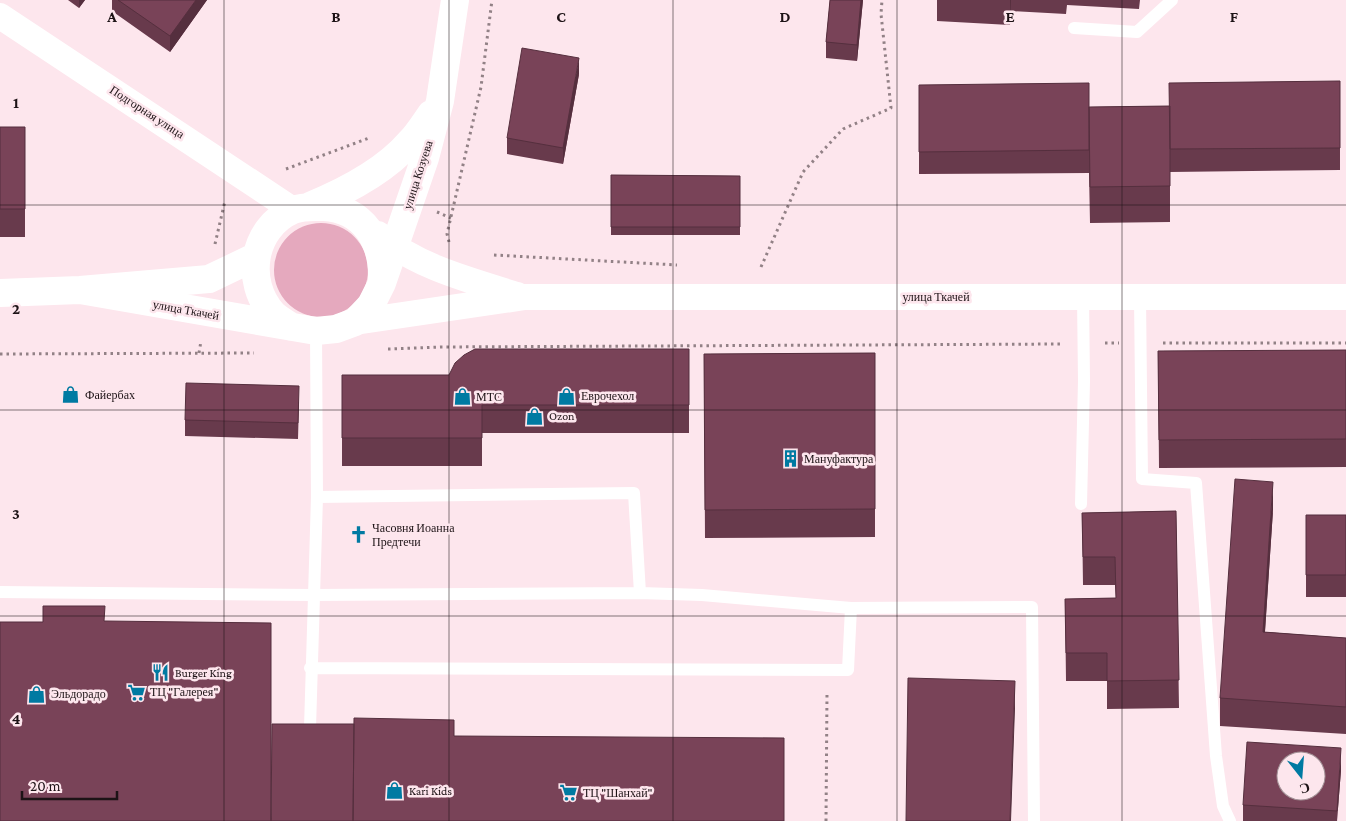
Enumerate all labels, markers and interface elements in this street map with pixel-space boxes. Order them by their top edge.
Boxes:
text: A [106,8,117,25]
text: B [331,8,341,25]
text: C [556,8,566,25]
text: D [779,8,791,25]
text: E [1005,8,1015,25]
text: F [1230,8,1239,25]
street label: Подгорная улица [107,83,188,142]
text: 1 [13,94,19,111]
street label: улица Козуева [400,138,436,211]
street label: улица Ткачей [902,290,970,304]
street label: улица Ткачей [152,297,221,323]
text: 2 [12,300,20,317]
shop icon: Файербах [61,385,81,405]
shop icon: Еврочехол [557,386,577,406]
shop icon: МТС [452,387,472,407]
place label: Файербах [85,388,135,402]
place label: Еврочехол [581,389,634,403]
place label: МТС [476,390,502,404]
shop icon: Ozon [525,406,545,426]
place label: Ozon [549,409,575,423]
building icon: Мануфактура [780,449,800,469]
place label: Мануфактура [804,452,874,466]
text: 3 [12,505,20,522]
place label: Часовня Иоанна Предтечи [372,521,455,549]
church icon: Часовня Иоанна Предтечи [348,525,368,545]
restaurant icon: Burger King [151,663,171,683]
place label: Burger King [175,666,232,680]
supermarket icon: ТЦ "Галерея" [126,682,146,702]
shop icon: Эльдорадо [27,684,47,704]
place label: ТЦ "Галерея" [150,685,218,699]
place label: Эльдорадо [51,687,106,701]
text: 4 [12,710,21,727]
north arrow [1276,751,1326,801]
scale bar [22,768,118,800]
text: 20 m [30,778,61,794]
text: С [1298,779,1312,798]
shop icon: Kari Kids [385,781,405,801]
supermarket icon: ТЦ "Шанхай" [559,783,579,803]
place label: Kari Kids [409,784,452,798]
place label: ТЦ "Шанхай" [583,786,653,800]

